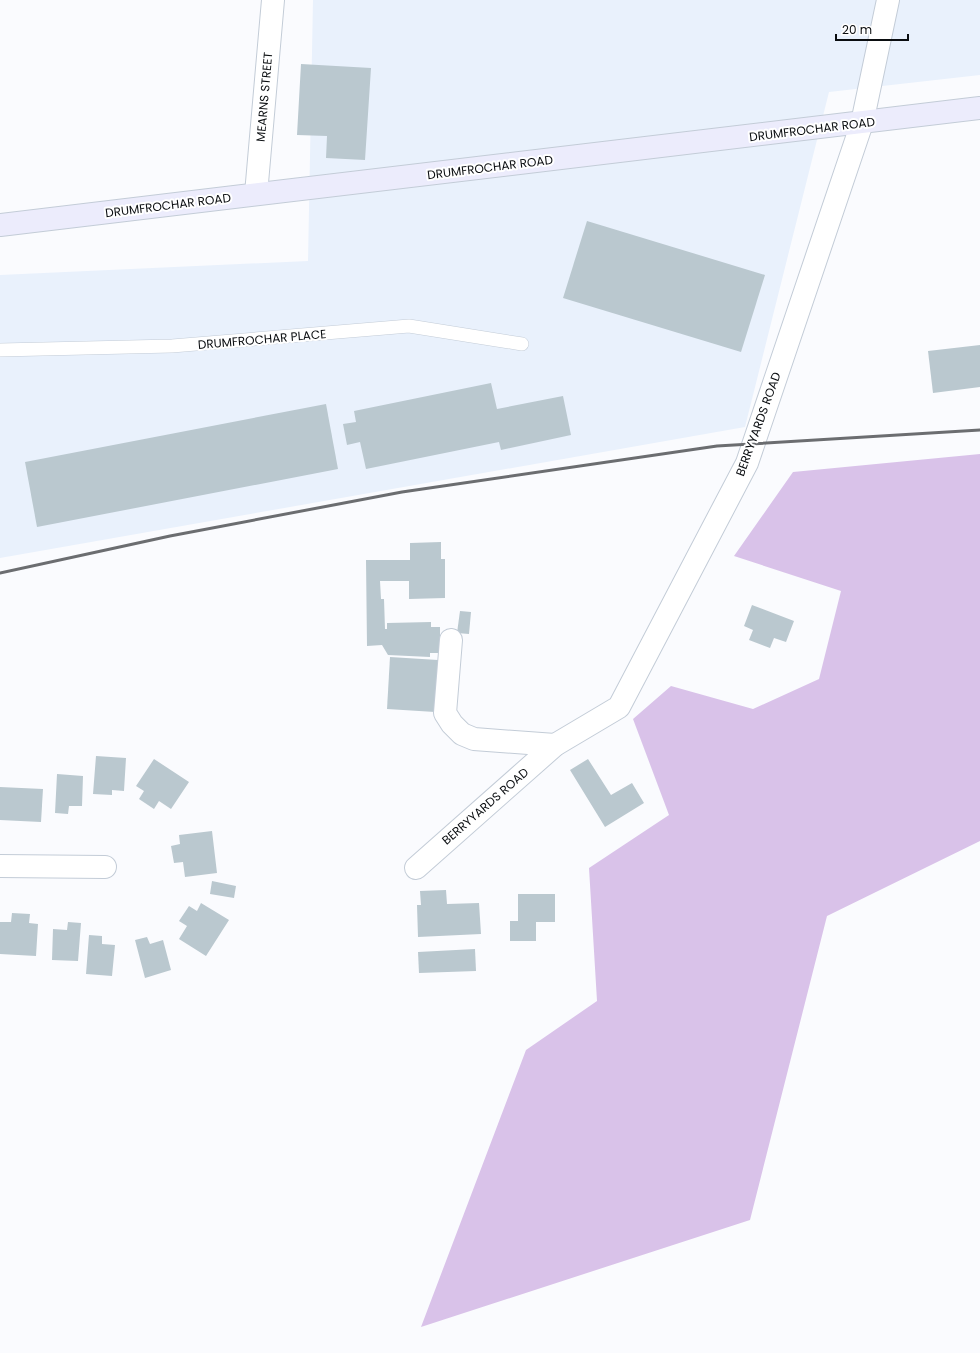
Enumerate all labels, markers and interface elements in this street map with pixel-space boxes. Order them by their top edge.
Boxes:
scale bar [836,16,908,42]
text: 20 m [842,21,872,38]
street label: MEARNS STREET [252,51,276,143]
street label: DRUMFROCHAR ROAD [748,113,876,145]
street label: DRUMFROCHAR ROAD [426,151,554,183]
street label: DRUMFROCHAR ROAD [104,189,232,221]
street label: DRUMFROCHAR PLACE [197,325,327,353]
street label: BERRYYARDS ROAD [731,370,785,478]
street label: BERRYYARDS ROAD [438,764,532,848]

